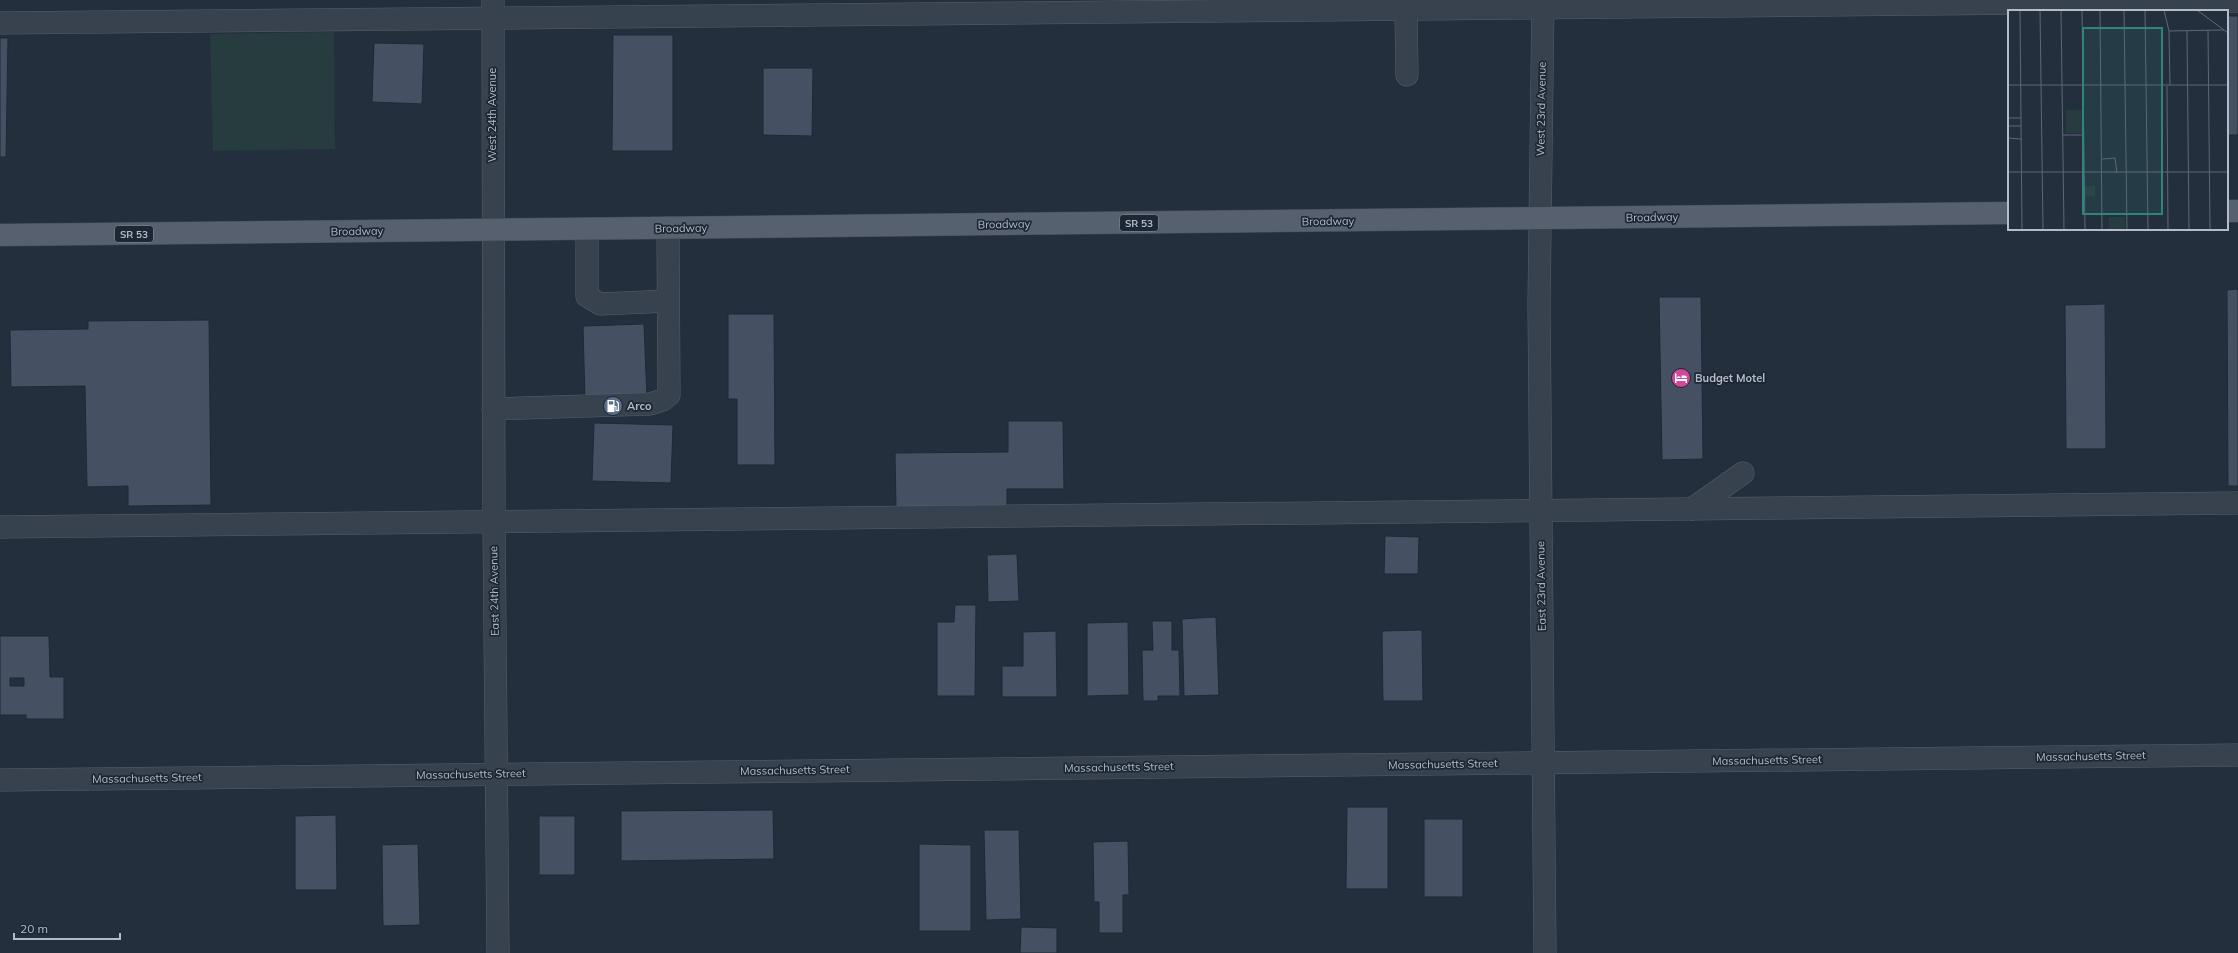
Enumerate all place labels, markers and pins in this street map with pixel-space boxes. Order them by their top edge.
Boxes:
hotel icon: Budget Motel [1670,367,1692,389]
place label: Budget Motel [1695,371,1765,385]
fuel station icon: Arco [602,395,624,417]
place label: Arco [627,399,652,413]

